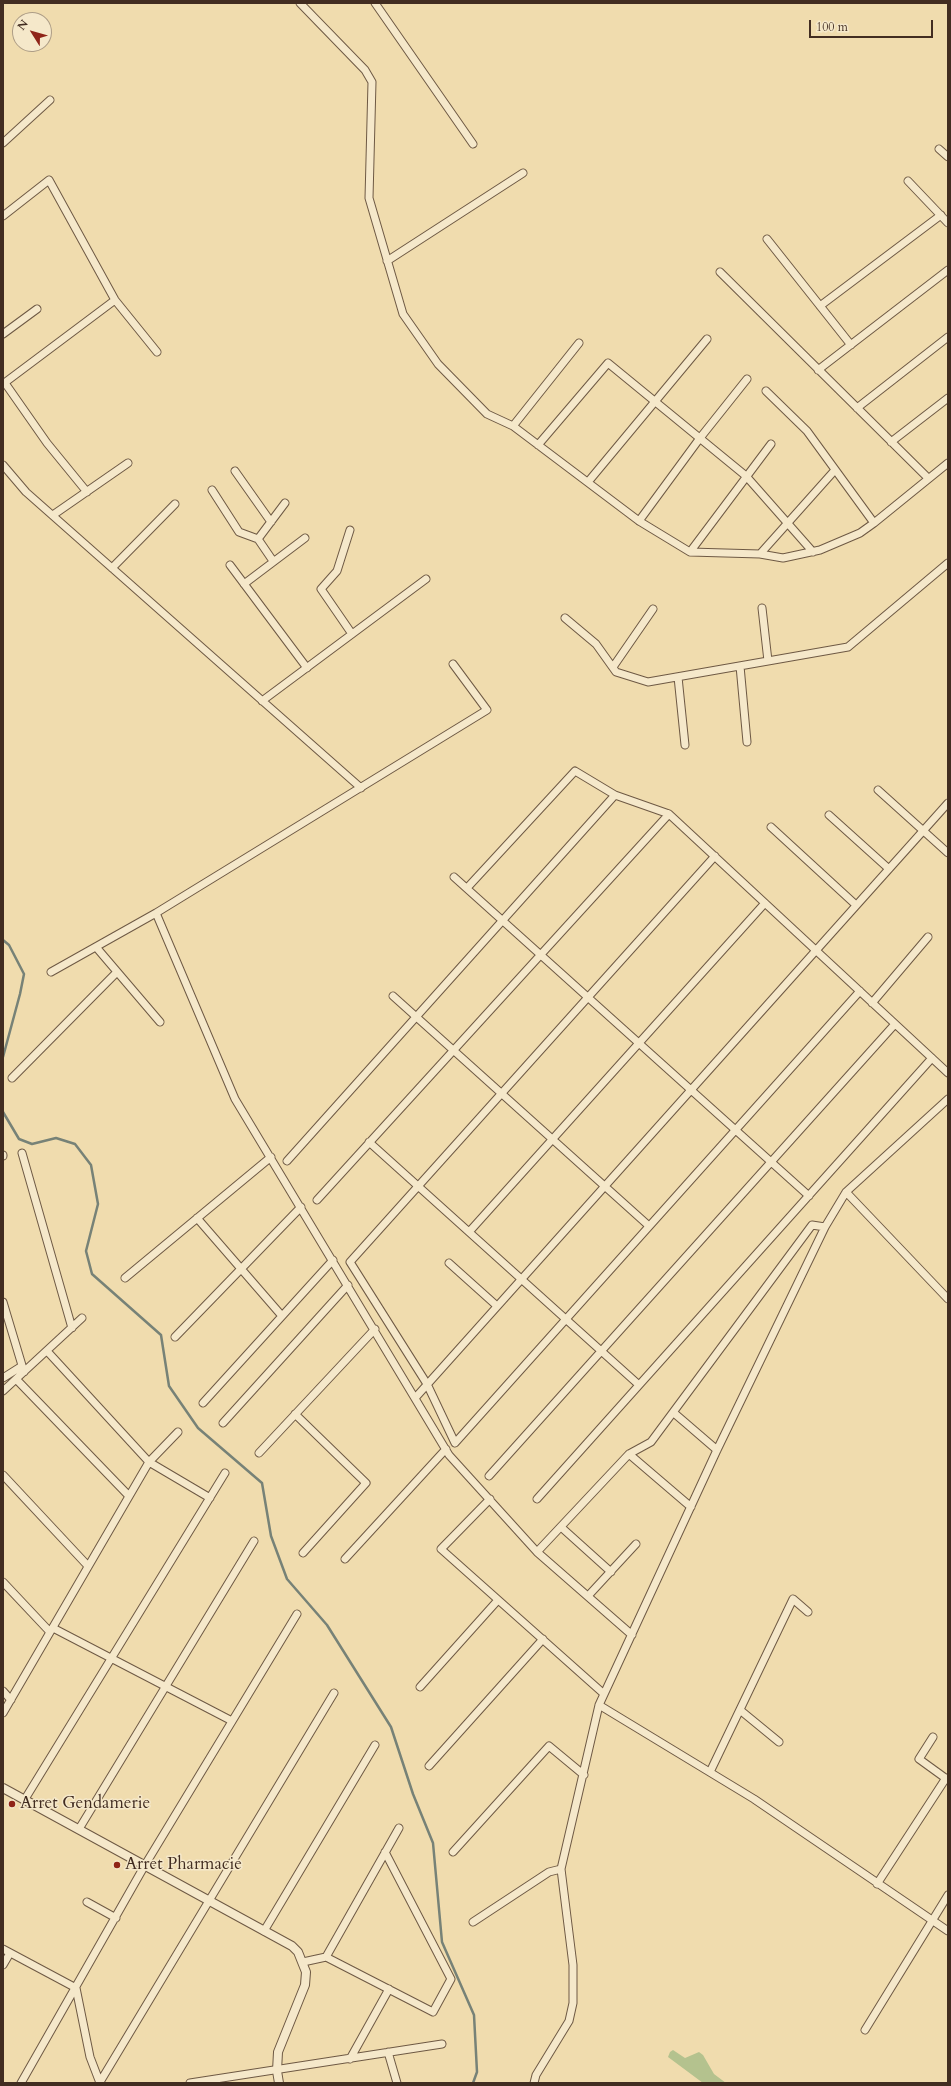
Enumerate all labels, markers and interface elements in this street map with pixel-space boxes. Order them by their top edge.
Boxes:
north arrow [12,12,52,52]
scale bar [811,12,935,38]
text: N [14,17,32,33]
text: 100 m [816,19,848,35]
place label: Arret Gendamerie [20,1794,150,1814]
marker: Arret Gendamerie [7,1799,17,1809]
place label: Arret Pharmacie [125,1855,242,1875]
marker: Arret Pharmacie [112,1860,122,1870]

